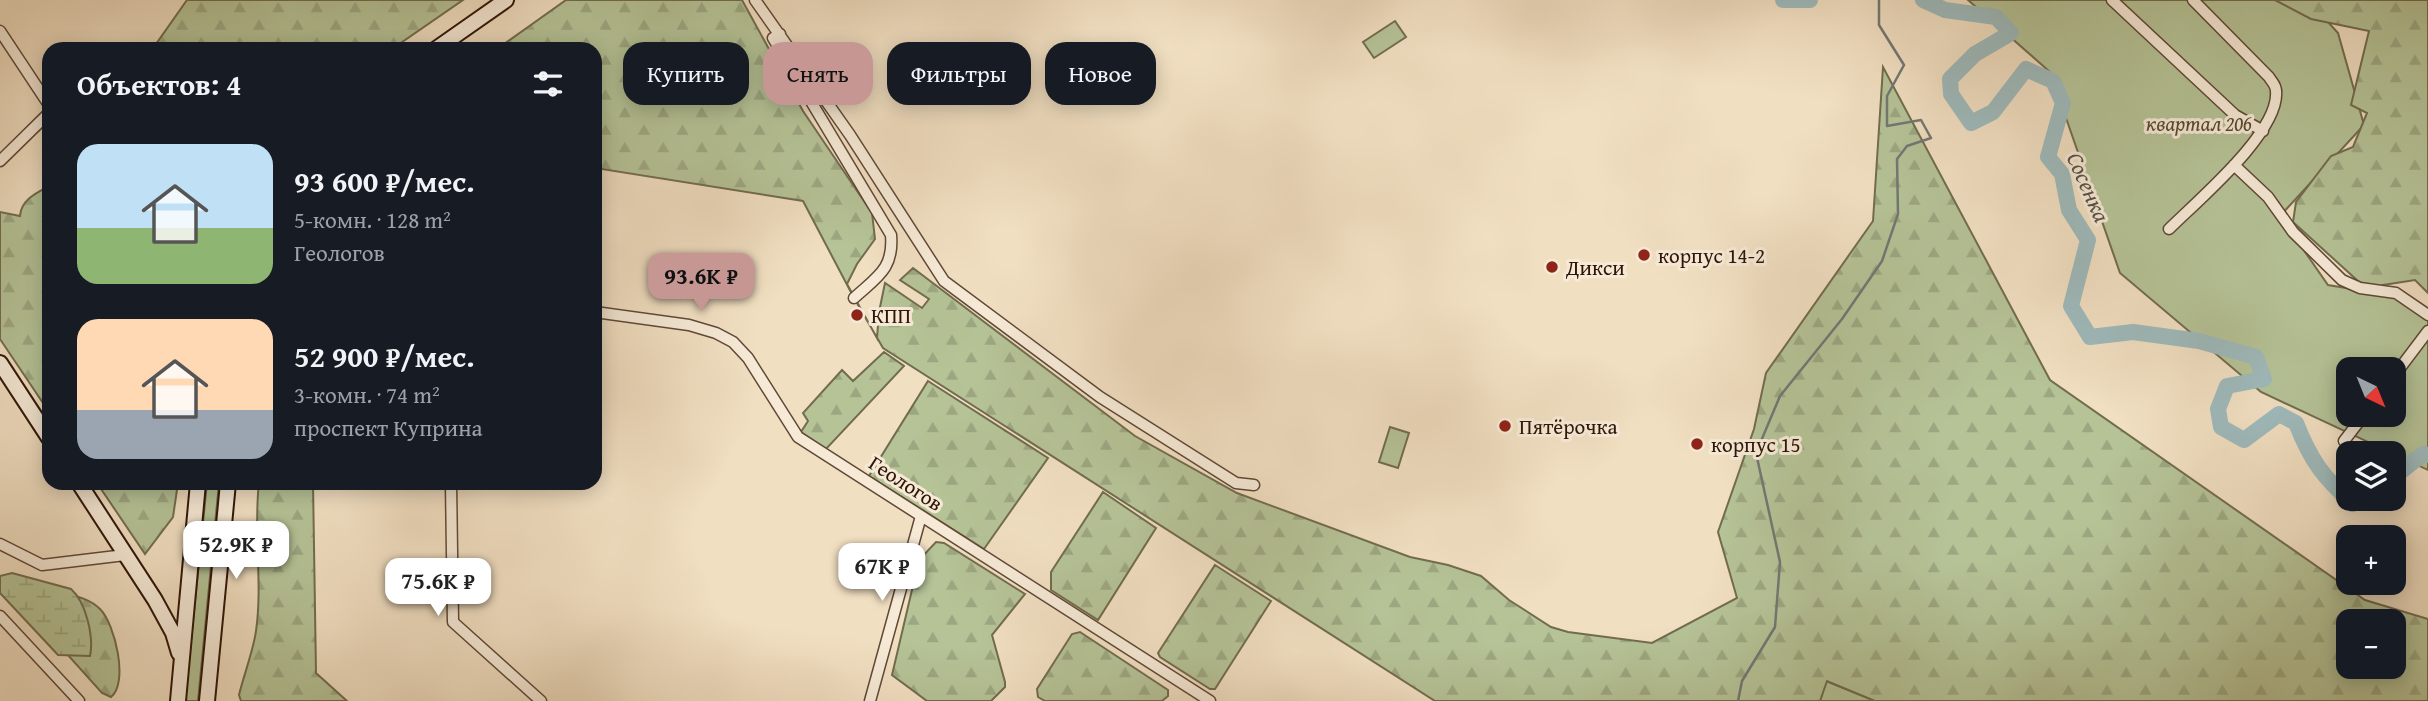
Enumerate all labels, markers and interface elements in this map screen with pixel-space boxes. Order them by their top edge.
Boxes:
chip: Купить [623,42,749,105]
chip: Снять [763,42,873,105]
chip: Фильтры [887,42,1031,105]
chip: Новое [1045,42,1156,105]
text: Объектов: 4 [77,62,241,106]
icon: filters [529,65,567,103]
park label: квартал 206 [2146,108,2252,139]
water label: Сосенка [2059,147,2119,228]
text: 93 600 ₽/мес. [294,159,475,203]
icon: home [133,172,217,256]
text: 5-комн. · 128 m² [294,203,451,236]
text: Геологов [294,236,385,269]
place label: корпус 14-2 [1658,240,1765,271]
marker: корпус 14-2 [1636,247,1652,263]
place label: Дикси [1565,252,1625,283]
pin: 93.6K ₽ [636,254,766,313]
text: 93.6K ₽ [664,259,738,292]
marker: Дикси [1544,259,1560,275]
place label: КПП [871,300,911,331]
marker: КПП [849,307,865,323]
text: 52 900 ₽/мес. [294,334,475,378]
icon: home [133,347,217,431]
north arrow [2336,357,2406,427]
map controls [2336,357,2406,679]
text: 3-комн. · 74 m² [294,378,440,411]
text: проспект Куприна [294,411,482,444]
place label: Пятёрочка [1519,411,1617,442]
marker: Пятёрочка [1497,418,1513,434]
place label: корпус 15 [1711,429,1801,460]
marker: корпус 15 [1689,436,1705,452]
button: layers [2336,441,2406,511]
street label: Геологов [863,447,949,519]
pin: 52.9K ₽ [171,522,301,581]
button: + [2336,525,2406,595]
text: 52.9K ₽ [199,527,273,560]
pin: 67K ₽ [833,544,931,603]
text: 67K ₽ [854,549,910,582]
pin: 75.6K ₽ [373,558,503,618]
text: 75.6K ₽ [401,564,475,597]
button: − [2336,609,2406,679]

